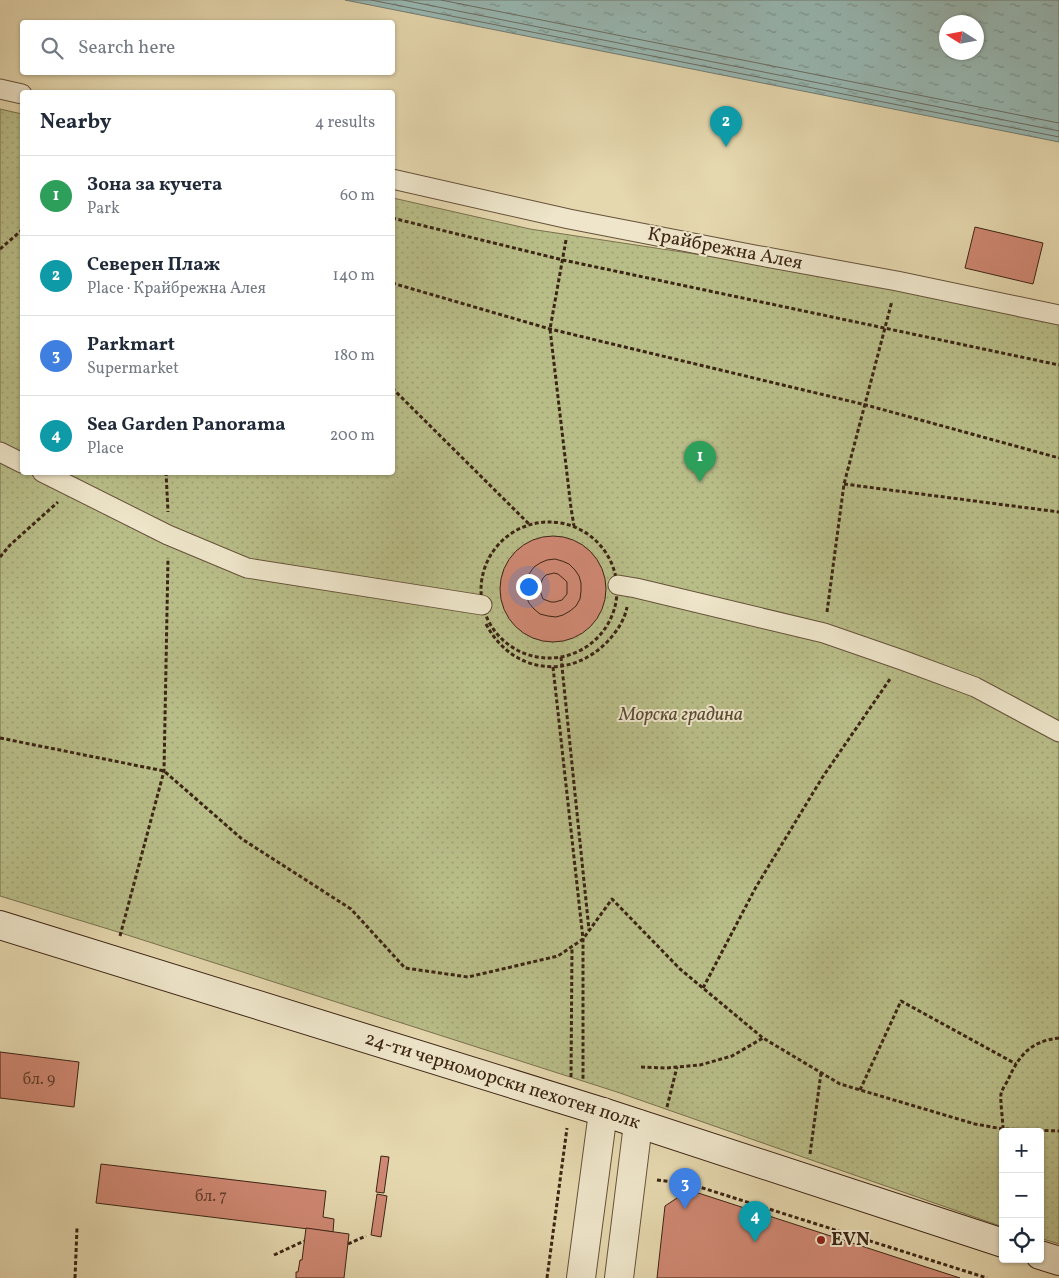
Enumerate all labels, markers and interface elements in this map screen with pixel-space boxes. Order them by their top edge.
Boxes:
north arrow [939,15,984,60]
search box [20,20,395,75]
icon: search [38,34,66,62]
text: Search here [78,35,175,61]
pin: 2 [710,106,742,147]
text: Nearby [40,108,111,137]
text: 4 results [315,112,375,134]
text: Зона за кучета [87,172,222,198]
text: 1 [53,185,59,207]
text: 60 m [340,185,375,207]
text: Park [87,198,120,220]
street label: Крайбрежна Алея [645,221,805,277]
text: Северен Плаж [87,252,220,278]
text: 2 [52,265,60,287]
text: 140 m [333,265,375,287]
text: Place · Крайбрежна Алея [87,278,266,300]
text: Parkmart [87,332,175,358]
text: 3 [52,345,60,367]
text: 180 m [334,345,375,367]
text: Supermarket [87,358,179,380]
text: Sea Garden Panorama [87,412,286,438]
text: 4 [51,425,61,447]
text: 200 m [330,425,375,447]
text: Place [87,438,124,460]
pin: 1 [684,441,716,482]
your location [516,574,542,600]
park label: Морска градина [618,702,743,728]
street label: 24-ти черноморски пехотен полк [361,1026,643,1136]
house number: бл. 9 [23,1069,55,1091]
map controls [999,1128,1044,1263]
button: + [999,1128,1044,1173]
pin: 3 [669,1168,701,1209]
button: − [999,1173,1044,1218]
house number: бл. 7 [195,1186,227,1208]
pin: 4 [739,1201,771,1242]
button: locate [999,1218,1044,1263]
place label: EVN [831,1227,870,1253]
marker: EVN [815,1234,827,1246]

